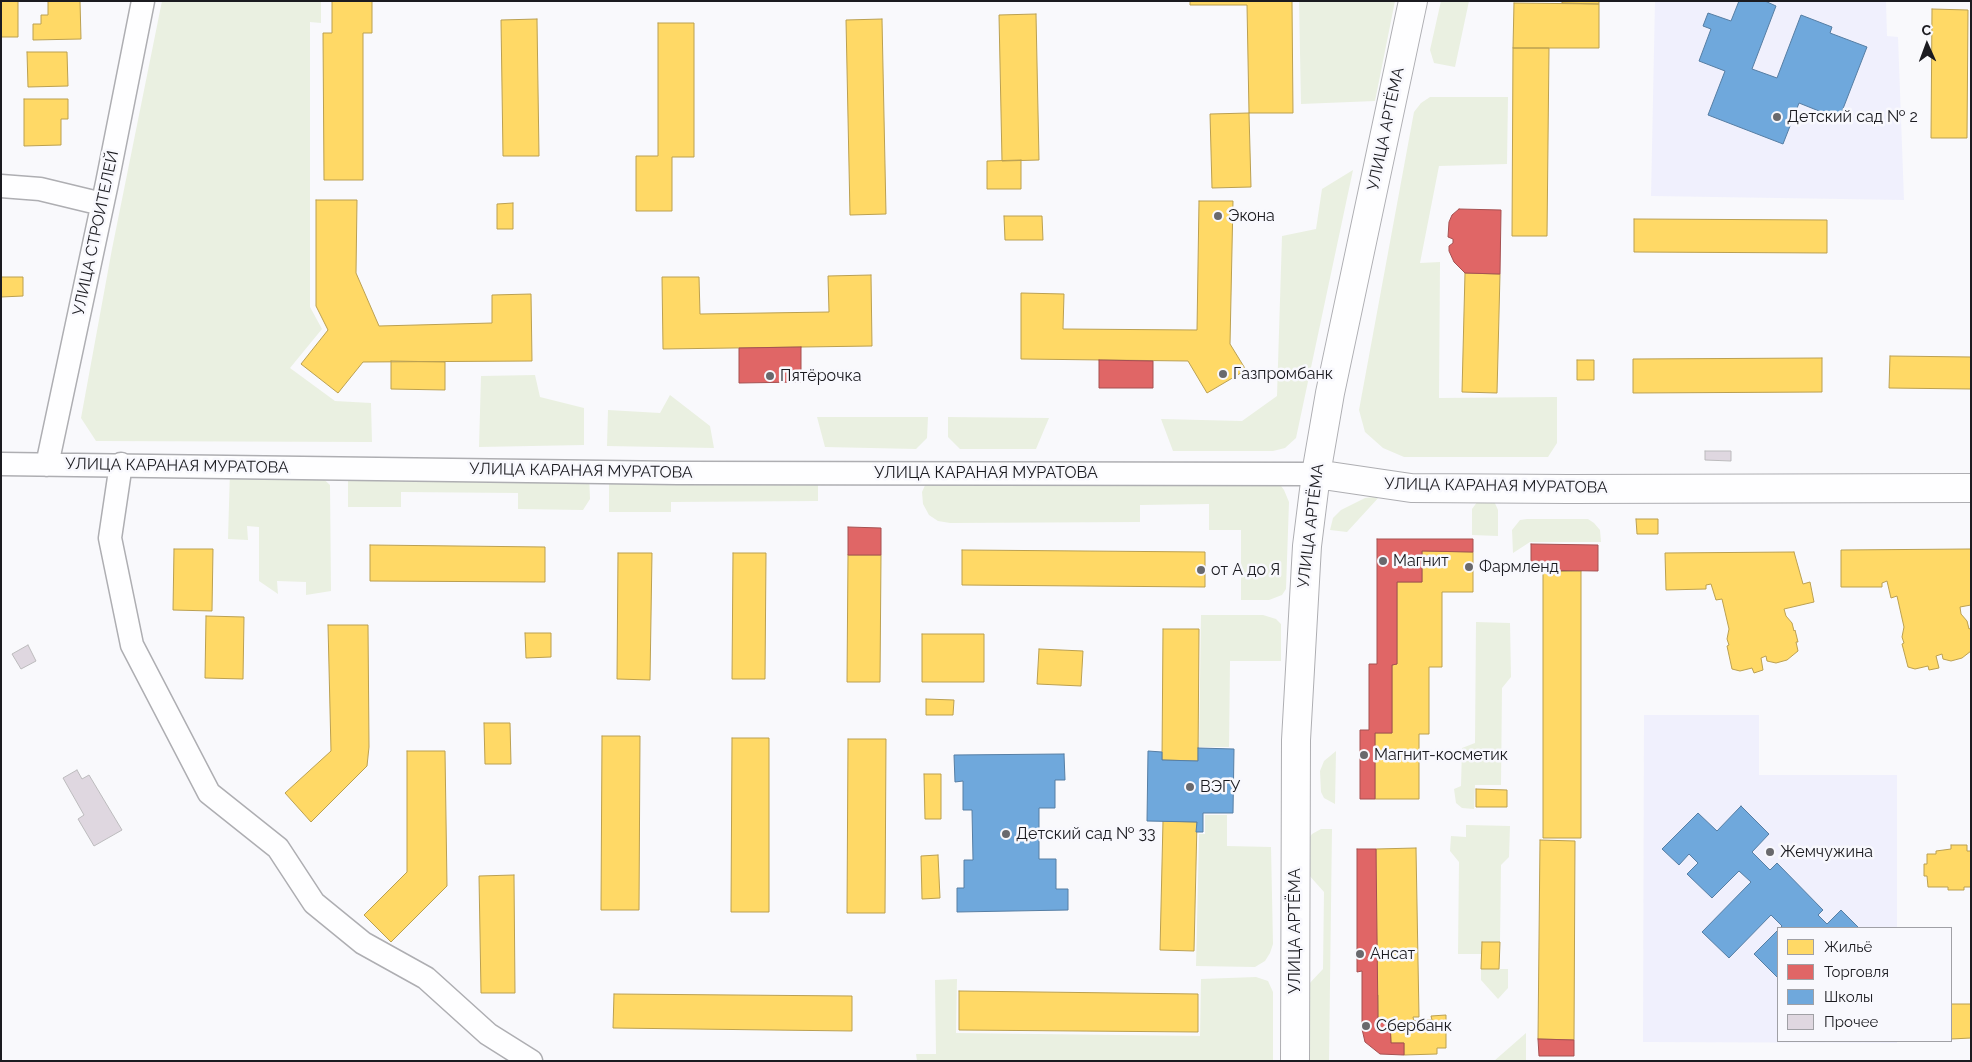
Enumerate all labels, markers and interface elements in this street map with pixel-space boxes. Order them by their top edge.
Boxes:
north arrow [1902,20,1952,70]
text: С [1921,22,1932,38]
street label: УЛИЦА АРТЁМА [1364,66,1408,192]
place label: Детский сад № 2 [1787,107,1918,127]
marker: Детский сад № 2 [1771,111,1783,123]
street label: УЛИЦА СТРОИТЕЛЕЙ [69,149,123,317]
place label: Экона [1228,206,1275,226]
marker: Экона [1212,210,1224,222]
place label: Газпромбанк [1233,364,1333,384]
place label: Пятёрочка [780,366,861,386]
marker: Газпромбанк [1217,368,1229,380]
marker: Пятёрочка [764,370,776,382]
street label: УЛИЦА КАРАНАЯ МУРАТОВА [65,454,289,478]
street label: УЛИЦА КАРАНАЯ МУРАТОВА [469,459,693,483]
street label: УЛИЦА КАРАНАЯ МУРАТОВА [874,463,1098,483]
street label: УЛИЦА АРТЁМА [1294,463,1328,589]
street label: УЛИЦА КАРАНАЯ МУРАТОВА [1384,474,1608,498]
place label: Магнит [1393,551,1449,571]
marker: Магнит [1377,555,1389,567]
place label: Фармленд [1479,557,1559,577]
place label: от А до Я [1211,560,1280,580]
marker: Фармленд [1463,561,1475,573]
marker: от А до Я [1195,564,1207,576]
place label: Магнит-косметик [1374,745,1508,765]
marker: Магнит-косметик [1358,749,1370,761]
place label: ВЭГУ [1200,777,1240,797]
marker: ВЭГУ [1184,781,1196,793]
place label: Детский сад № 33 [1016,824,1155,844]
marker: Детский сад № 33 [1000,828,1012,840]
place label: Жемчужина [1780,842,1873,862]
marker: Жемчужина [1764,846,1776,858]
street label: УЛИЦА АРТЁМА [1285,868,1305,994]
legend [1777,927,1952,1042]
text: Жильё [1824,938,1872,956]
place label: Ансат [1370,944,1415,964]
marker: Ансат [1354,948,1366,960]
text: Торговля [1824,963,1889,981]
text: Школы [1824,988,1873,1006]
text: Прочее [1824,1013,1878,1031]
place label: Сбербанк [1376,1016,1452,1036]
marker: Сбербанк [1360,1020,1372,1032]

